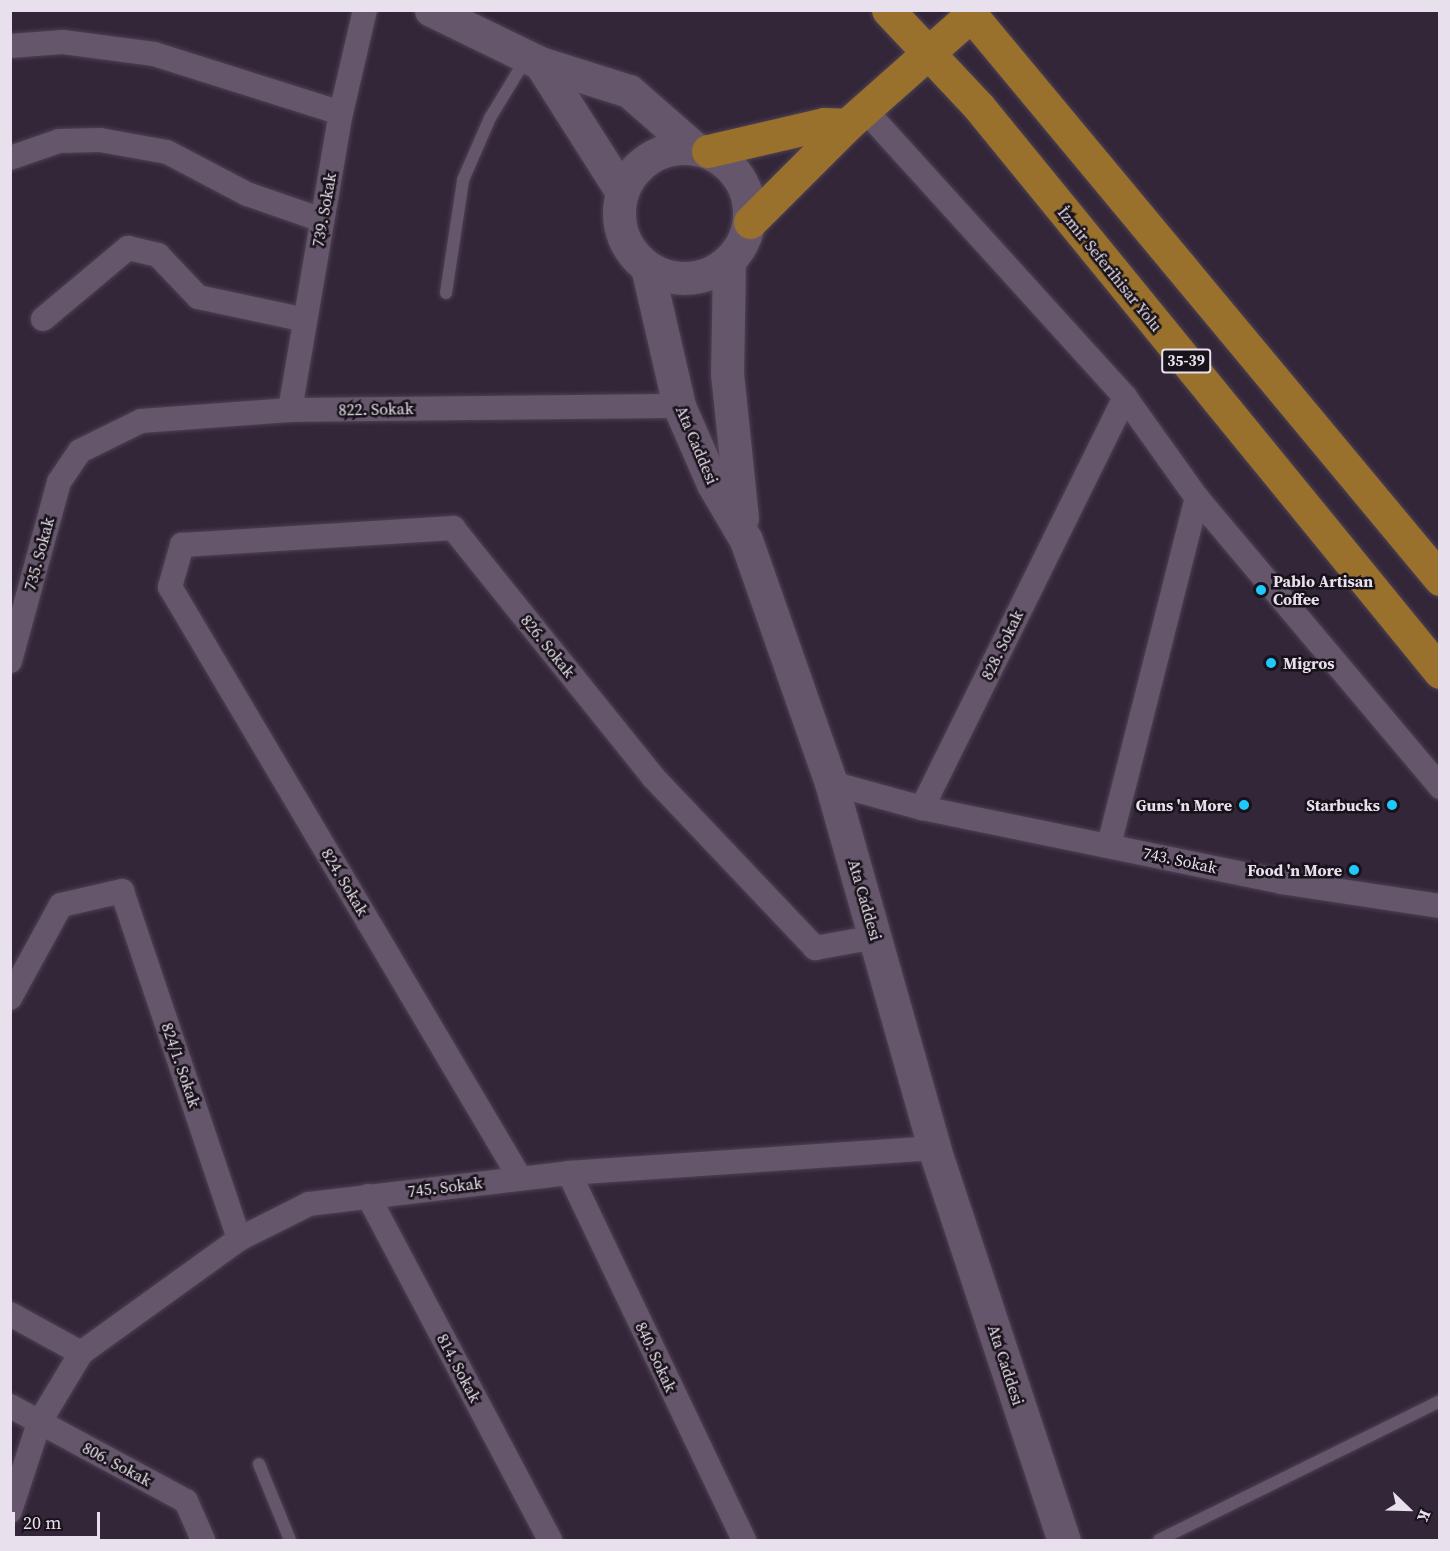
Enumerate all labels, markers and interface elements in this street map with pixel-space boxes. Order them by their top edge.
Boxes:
street label: 739. Sokak [308,171,340,249]
street label: İzmir Seferihisar Yolu [1054,203,1166,335]
road number: 35-39 [1160,349,1212,373]
street label: 822. Sokak [338,399,414,419]
street label: Ata Caddesi [672,403,722,487]
street label: 735. Sokak [20,515,58,593]
place label: Pablo Artisan Coffee [1273,571,1373,609]
marker: Pablo Artisan Coffee [1254,583,1268,597]
street label: 828. Sokak [977,607,1027,683]
street label: 826. Sokak [517,611,579,681]
place label: Migros [1283,653,1335,673]
marker: Migros [1264,656,1278,670]
place label: Guns 'n More [1136,795,1232,815]
place label: Starbucks [1306,795,1380,815]
marker: Guns 'n More [1237,798,1251,812]
marker: Starbucks [1385,798,1399,812]
street label: 743. Sokak [1141,843,1219,877]
street label: 824. Sokak [317,845,373,919]
street label: Ata Caddesi [844,857,886,943]
place label: Food 'n More [1247,860,1342,880]
marker: Food 'n More [1347,863,1361,877]
street label: 824/1. Sokak [158,1020,204,1110]
street label: 745. Sokak [407,1173,483,1201]
street label: 840. Sokak [631,1319,681,1395]
street label: Ata Caddesi [984,1322,1028,1408]
street label: 814. Sokak [433,1330,485,1406]
street label: 806. Sokak [79,1438,155,1490]
north arrow [1378,1479,1438,1539]
scale bar [15,1500,104,1538]
text: K [1412,1507,1437,1525]
text: 20 m [23,1510,61,1535]

